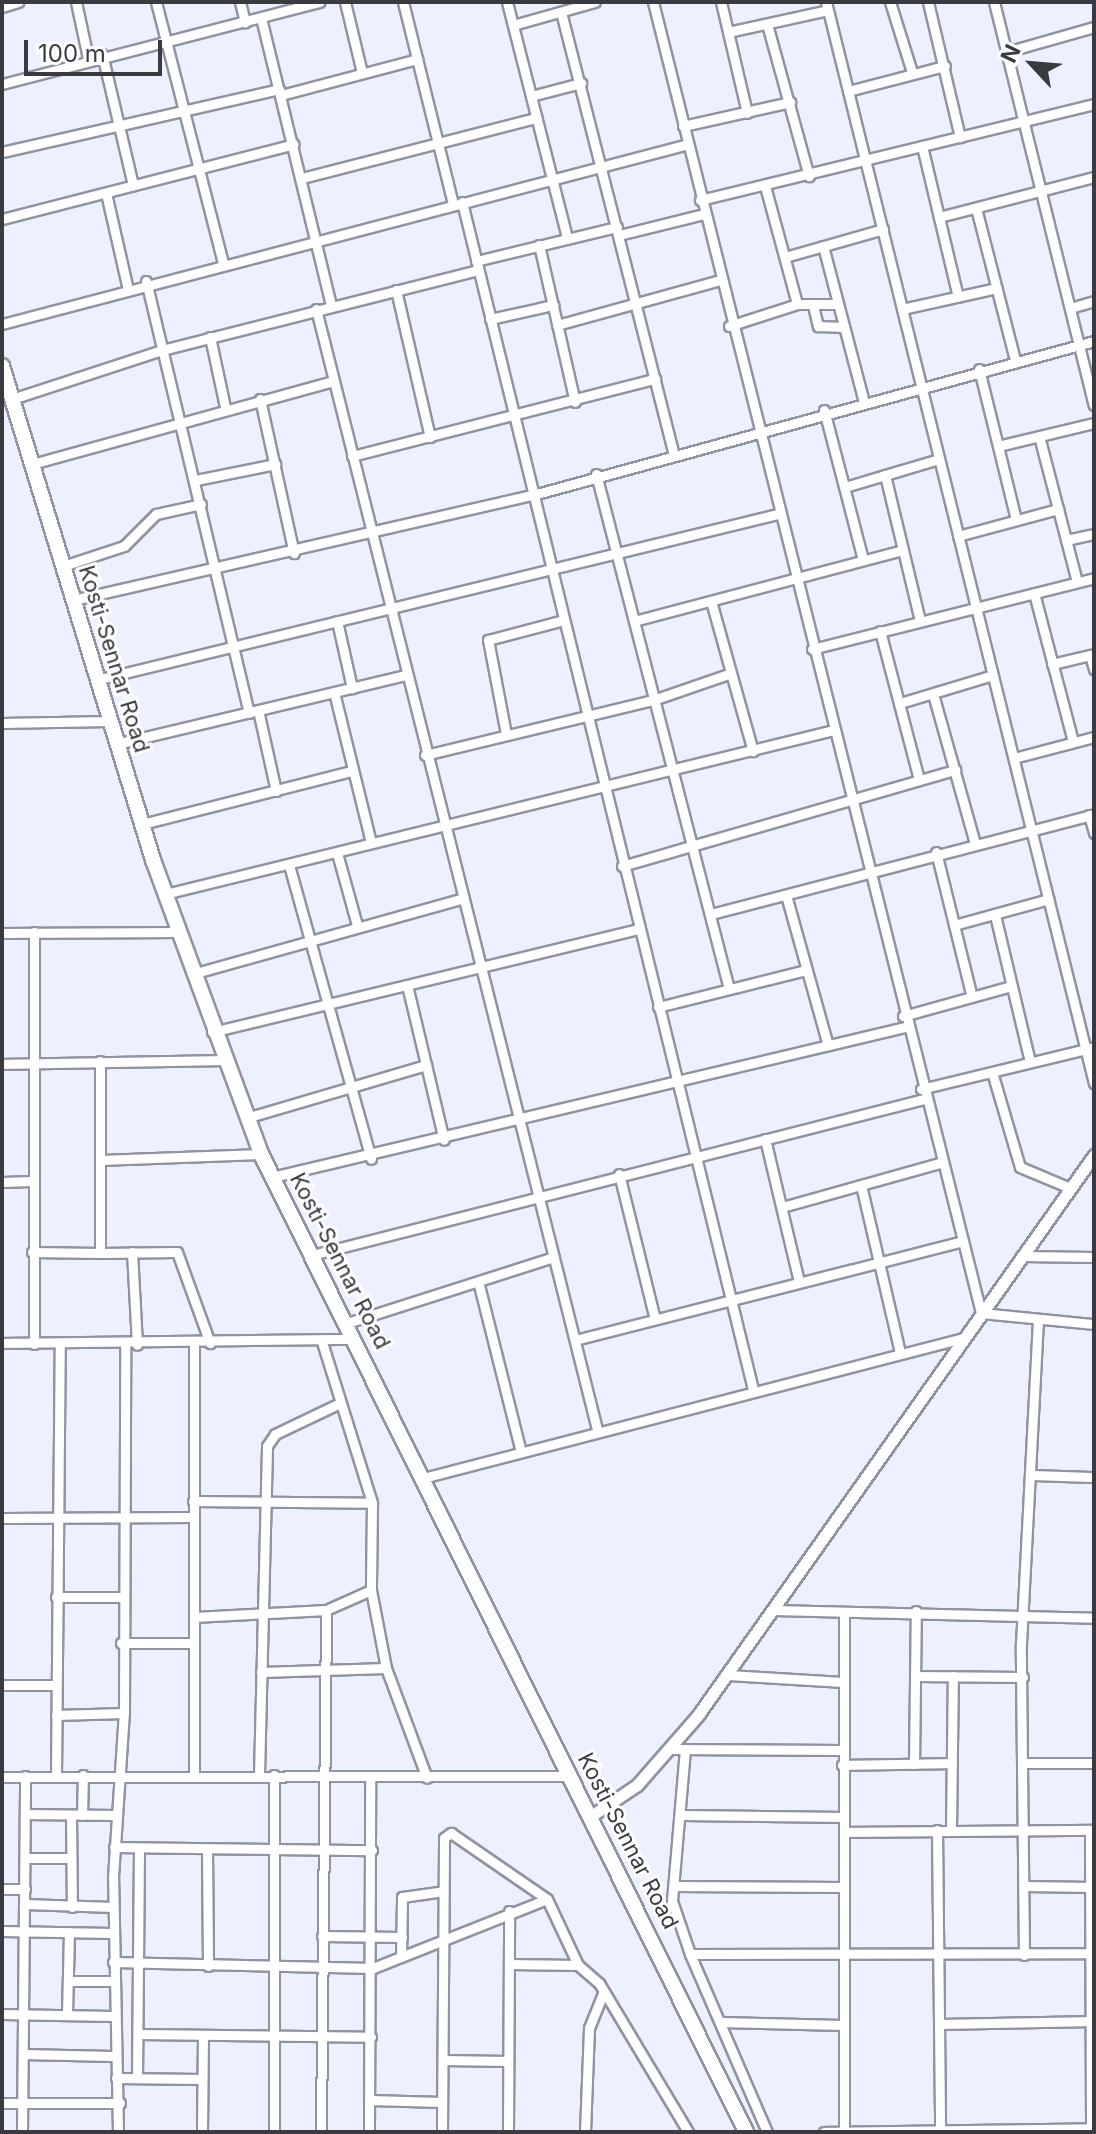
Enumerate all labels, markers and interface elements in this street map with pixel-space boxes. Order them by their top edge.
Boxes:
scale bar [28,24,166,74]
north arrow [992,24,1072,104]
text: 100 m [38,39,106,68]
text: N [995,40,1026,67]
street label: Kosti-Sennar Road [73,562,155,756]
street label: Kosti-Sennar Road [284,1168,396,1354]
street label: Kosti-Sennar Road [572,1748,684,1934]

